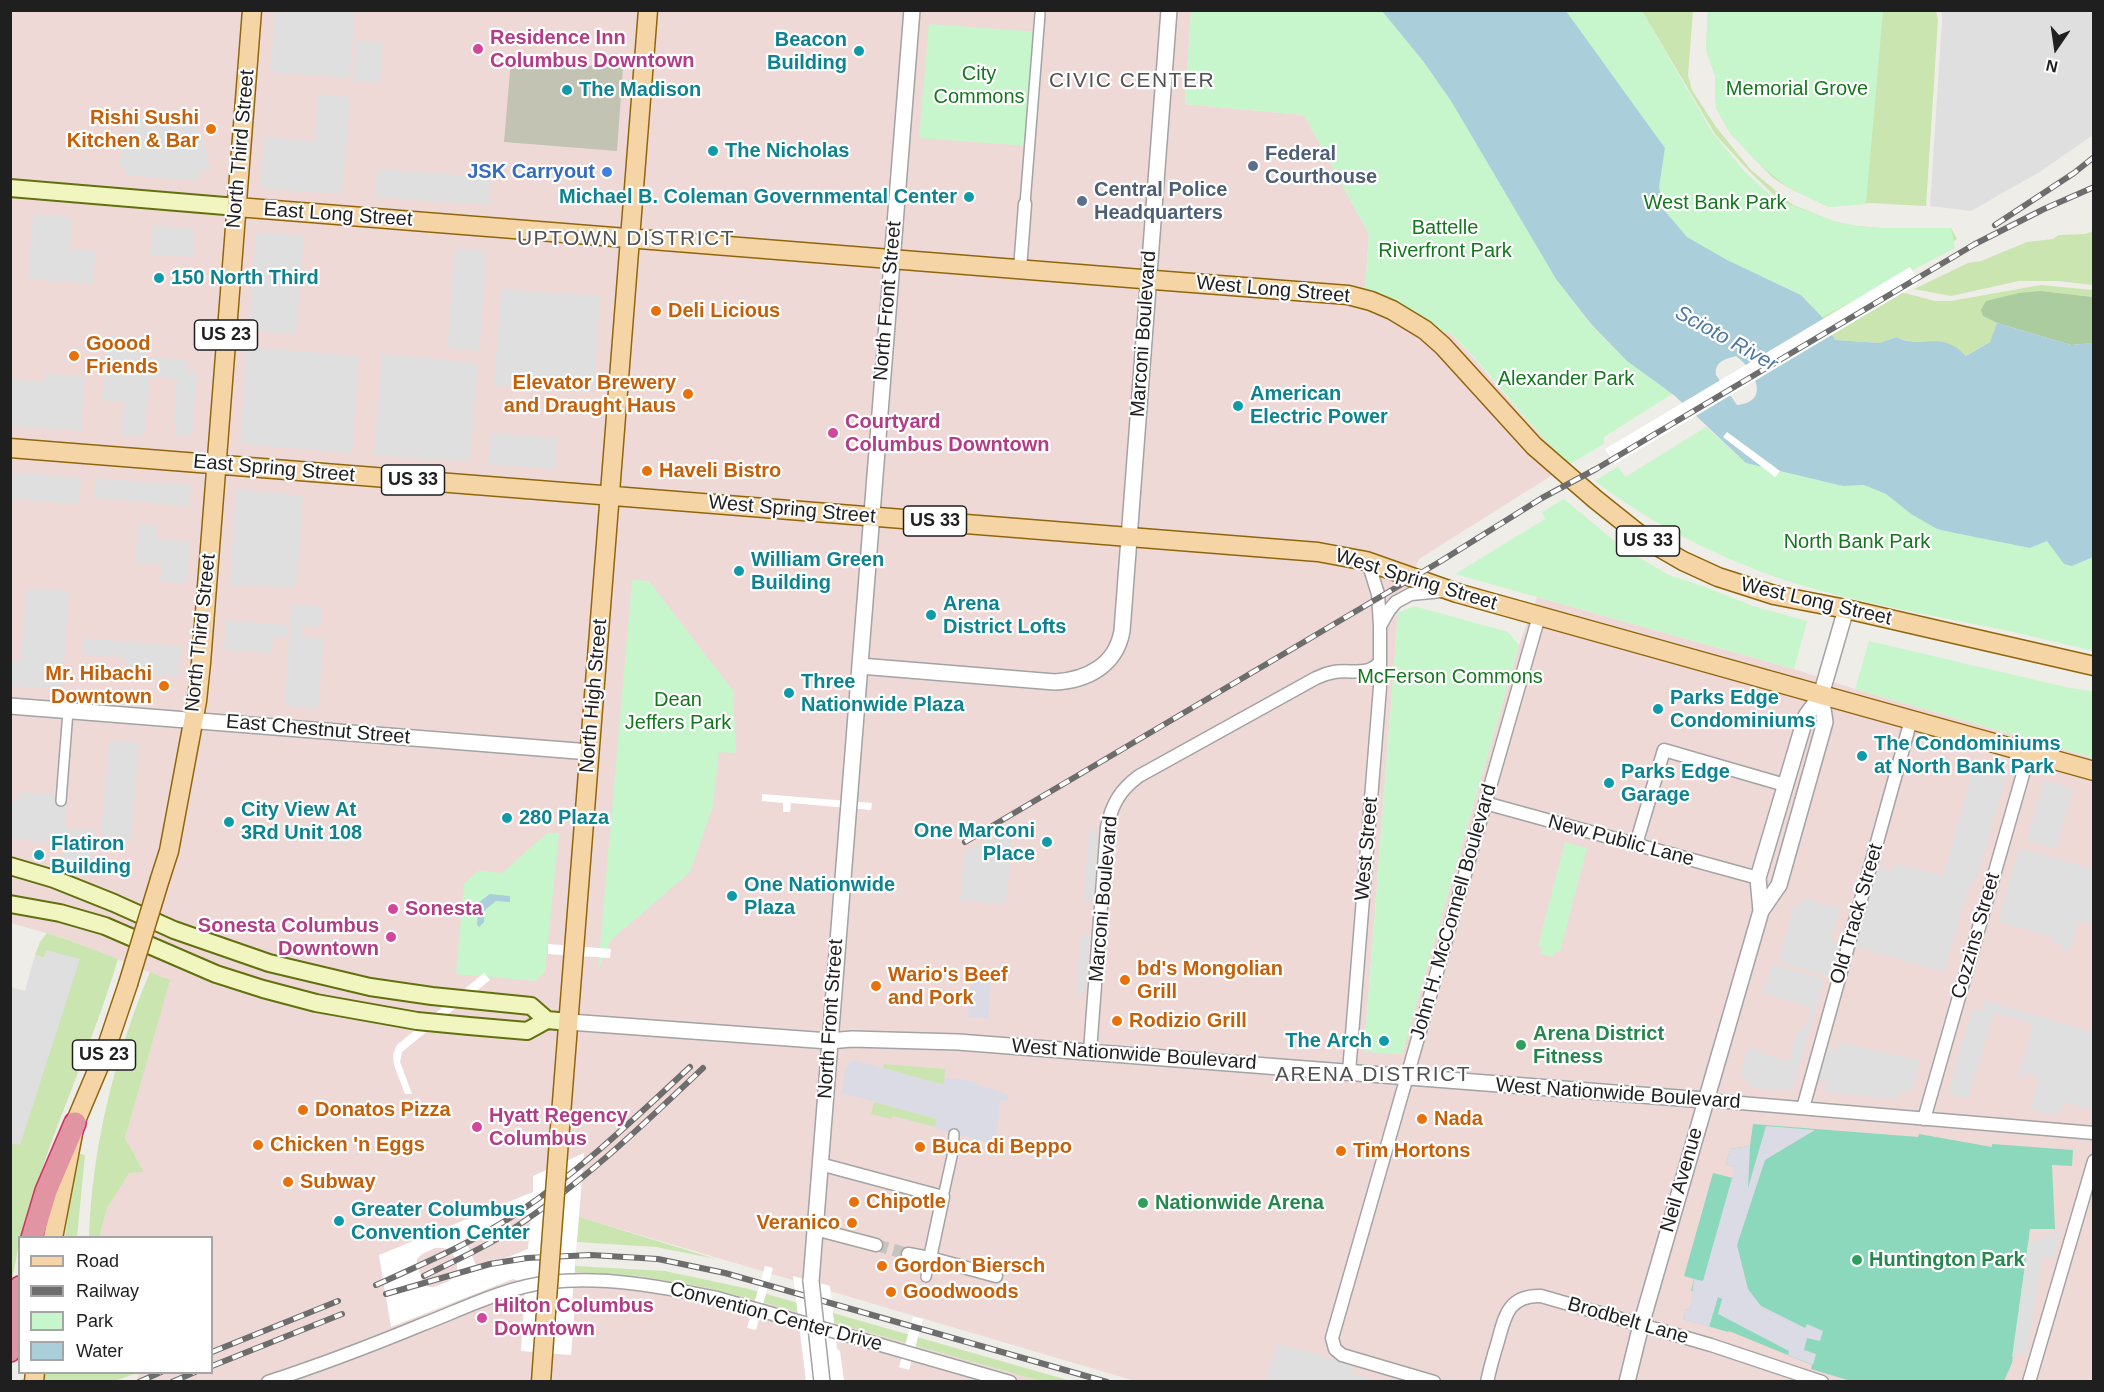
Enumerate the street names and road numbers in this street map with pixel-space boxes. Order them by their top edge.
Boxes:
street label: North Third Street [222,69,260,229]
street label: East Long Street [263,198,413,232]
street label: North Front Street [869,220,907,382]
street label: Marconi Boulevard [1126,250,1162,418]
street label: West Long Street [1195,271,1351,309]
road number: US 23 [194,320,258,350]
street label: East Spring Street [192,450,356,488]
road number: US 33 [382,465,444,495]
street label: West Spring Street [708,491,876,529]
road number: US 33 [904,506,966,536]
road number: US 33 [1616,526,1680,556]
street label: West Spring Street [1332,544,1500,616]
street label: North Third Street [181,553,221,713]
street label: West Long Street [1738,573,1894,631]
street label: North High Street [575,618,613,774]
street label: East Chestnut Street [225,710,411,750]
street label: John H. McConnell Boulevard [1406,782,1502,1042]
street label: West Street [1351,796,1383,902]
street label: New Public Lane [1545,810,1697,872]
street label: Marconi Boulevard [1085,815,1123,983]
street label: Old Track Street [1826,841,1888,987]
street label: Cozzins Street [1947,870,2005,1002]
street label: North Front Street [813,938,849,1100]
street label: West Nationwide Boulevard [1011,1034,1257,1076]
road number: US 23 [72,1040,136,1070]
street label: West Nationwide Boulevard [1495,1073,1741,1115]
street label: Neil Avenue [1656,1125,1708,1235]
street label: Convention Center Drive [667,1277,885,1357]
street label: Brodbelt Lane [1565,1292,1691,1350]

